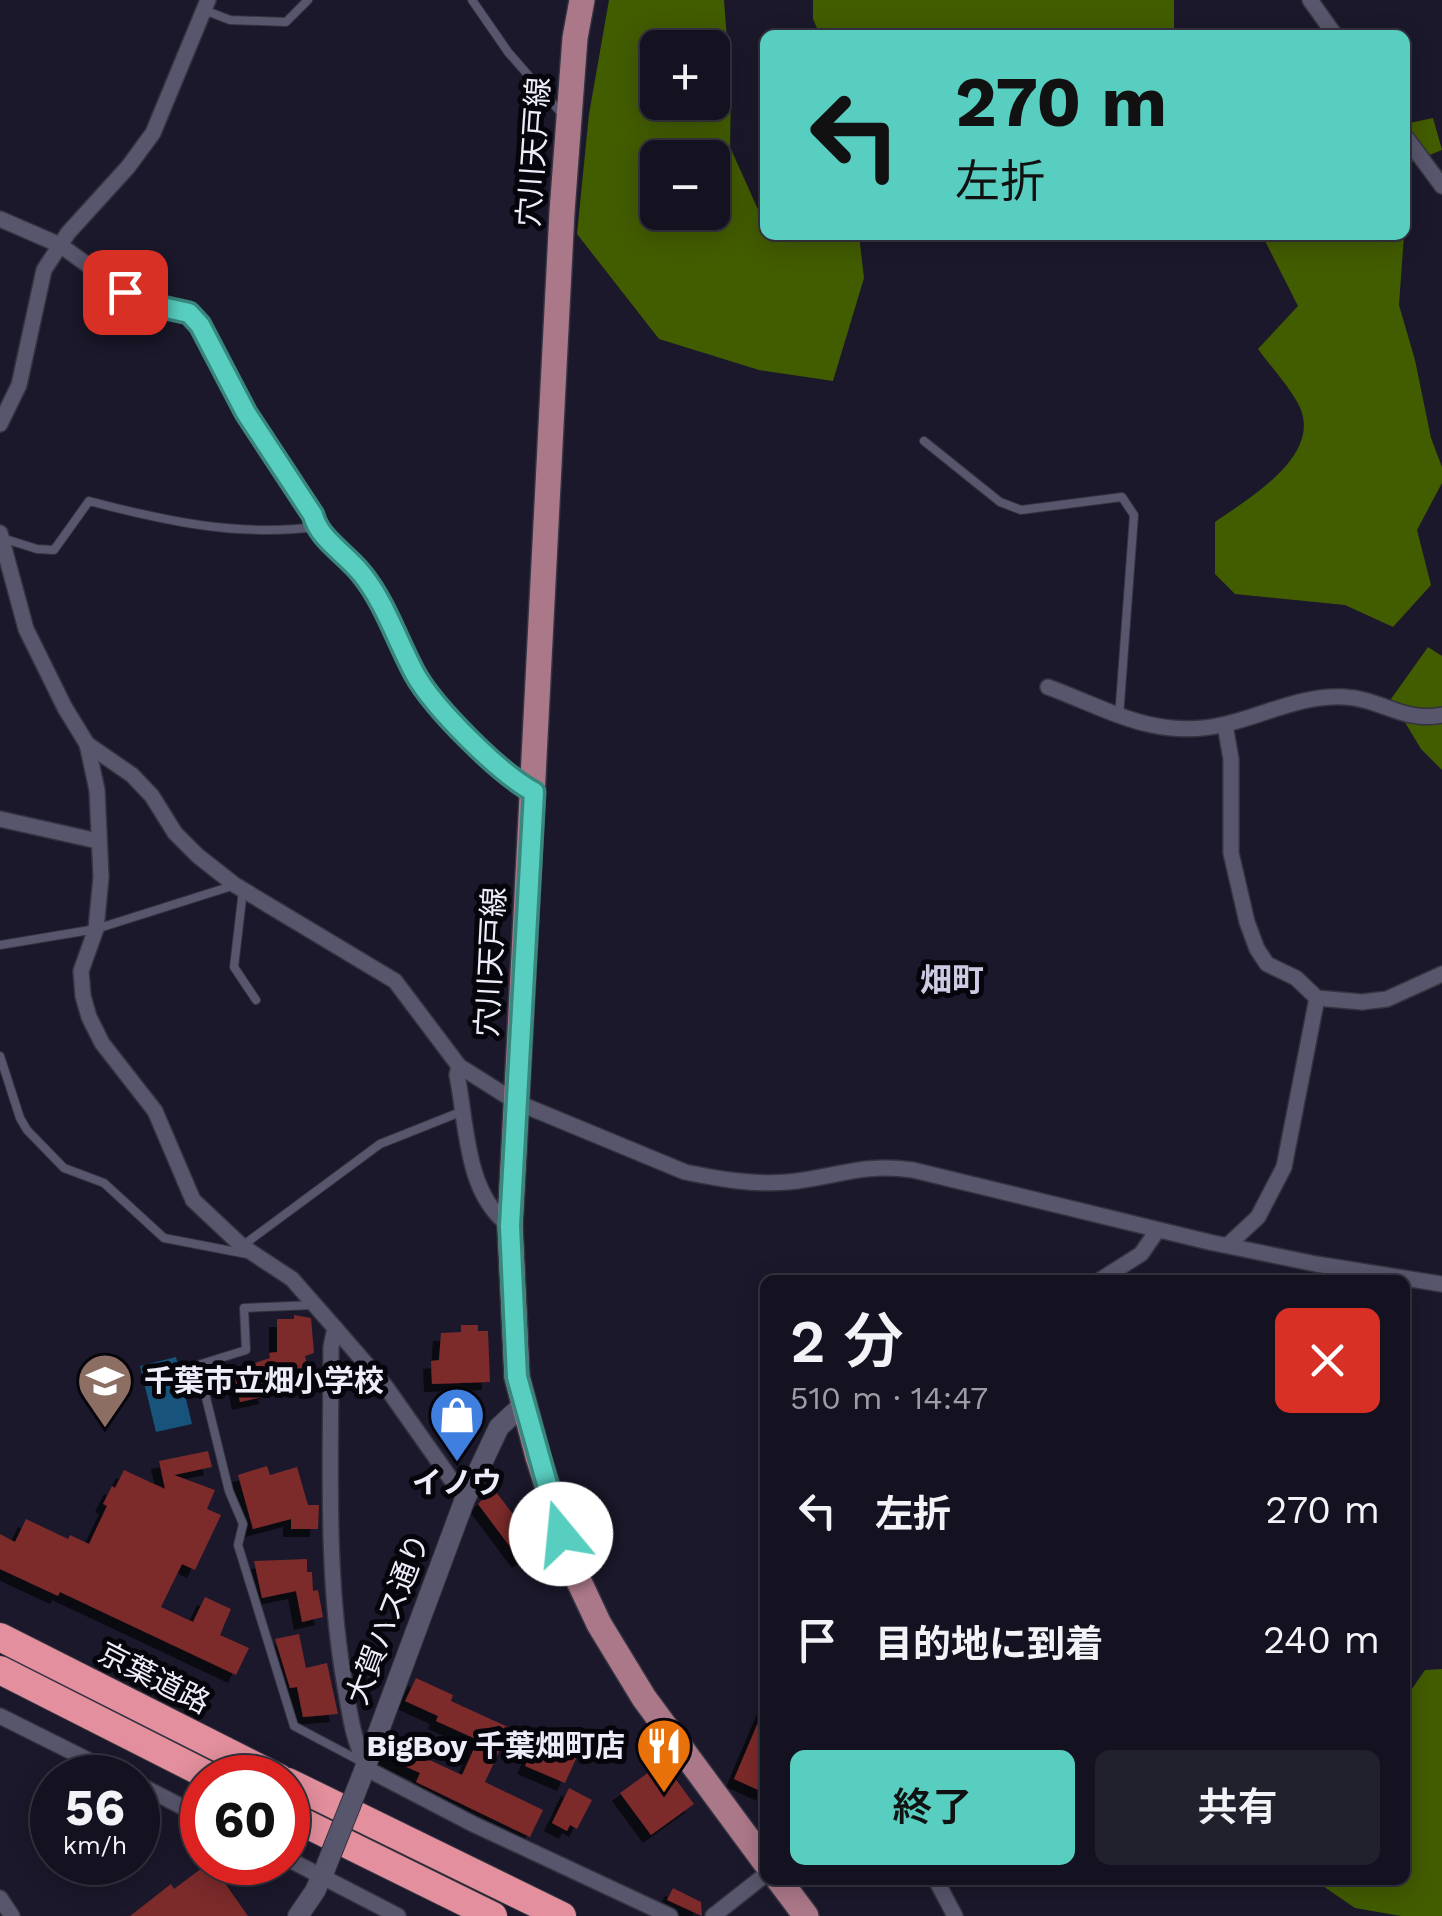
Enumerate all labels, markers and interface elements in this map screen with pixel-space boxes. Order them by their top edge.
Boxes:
map controls [640,30,730,230]
button: + [640,30,730,120]
text: 270 m [955,61,1167,143]
icon: left [790,70,920,200]
street label: 穴川天戸線 [511,76,556,228]
button: − [640,140,730,230]
text: 左折 [955,155,1045,208]
pin [83,250,168,335]
icon: arrive [98,265,153,320]
street label: 穴川天戸線 [469,886,512,1038]
district label: 畑町 [920,961,984,999]
text: 2 分 [790,1306,904,1377]
button: close [1275,1308,1380,1413]
school or university icon: 千葉市立畑小学校 [75,1351,135,1430]
place label: 千葉市立畑小学校 [144,1363,384,1398]
text: 510 m · 14:47 [790,1379,988,1417]
shop icon: イノウ [427,1385,487,1464]
place label: イノウ [412,1465,502,1500]
position arrow [509,1482,613,1586]
icon: left [790,1483,845,1538]
text: 270 m [1265,1488,1380,1532]
text: 左折 [875,1492,951,1536]
street label: 大賀ハス通り [339,1529,436,1709]
icon: arrive [790,1613,845,1668]
text: 240 m [1263,1618,1380,1662]
text: 目的地に到着 [875,1622,1103,1666]
street label: 京葉道路 [93,1635,216,1720]
restaurant icon: BigBoy 千葉畑町店 [634,1716,694,1795]
place label: BigBoy 千葉畑町店 [366,1728,625,1763]
button: 終了 [790,1750,1075,1865]
button: 共有 [1095,1750,1380,1865]
speed limit sign: 60 [180,1755,310,1885]
text: 56 [65,1778,125,1837]
text: km/h [63,1831,127,1860]

